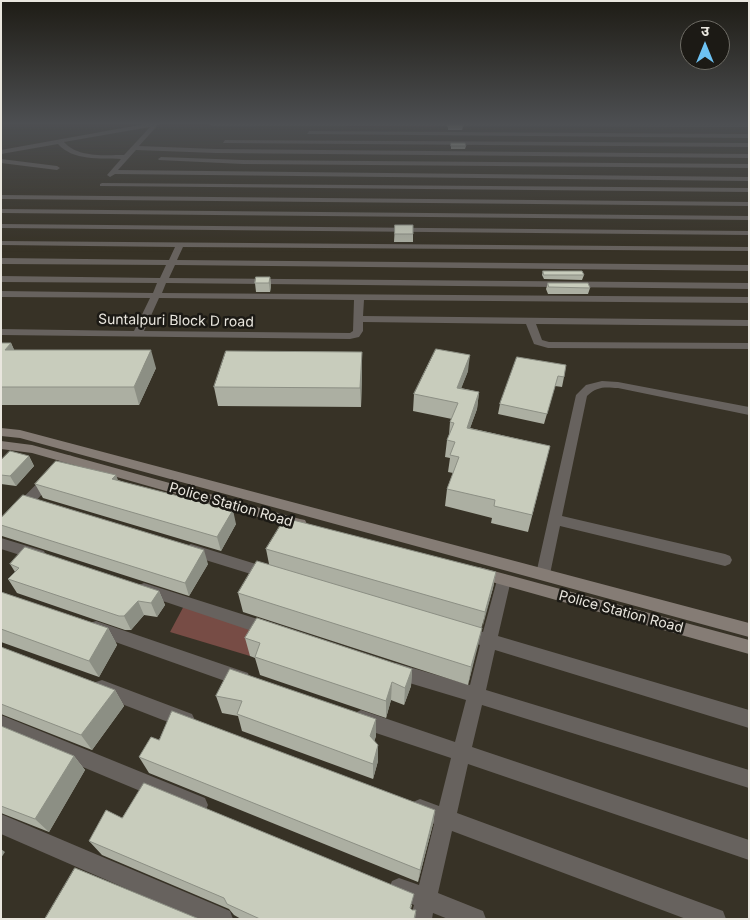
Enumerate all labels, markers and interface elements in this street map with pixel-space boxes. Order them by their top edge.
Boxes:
north arrow [680,20,730,70]
text: उ [701,22,709,39]
street label: Suntalpuri Block D road [98,311,254,331]
street label: Police Station Road [167,479,295,531]
street label: Police Station Road [557,587,685,637]

